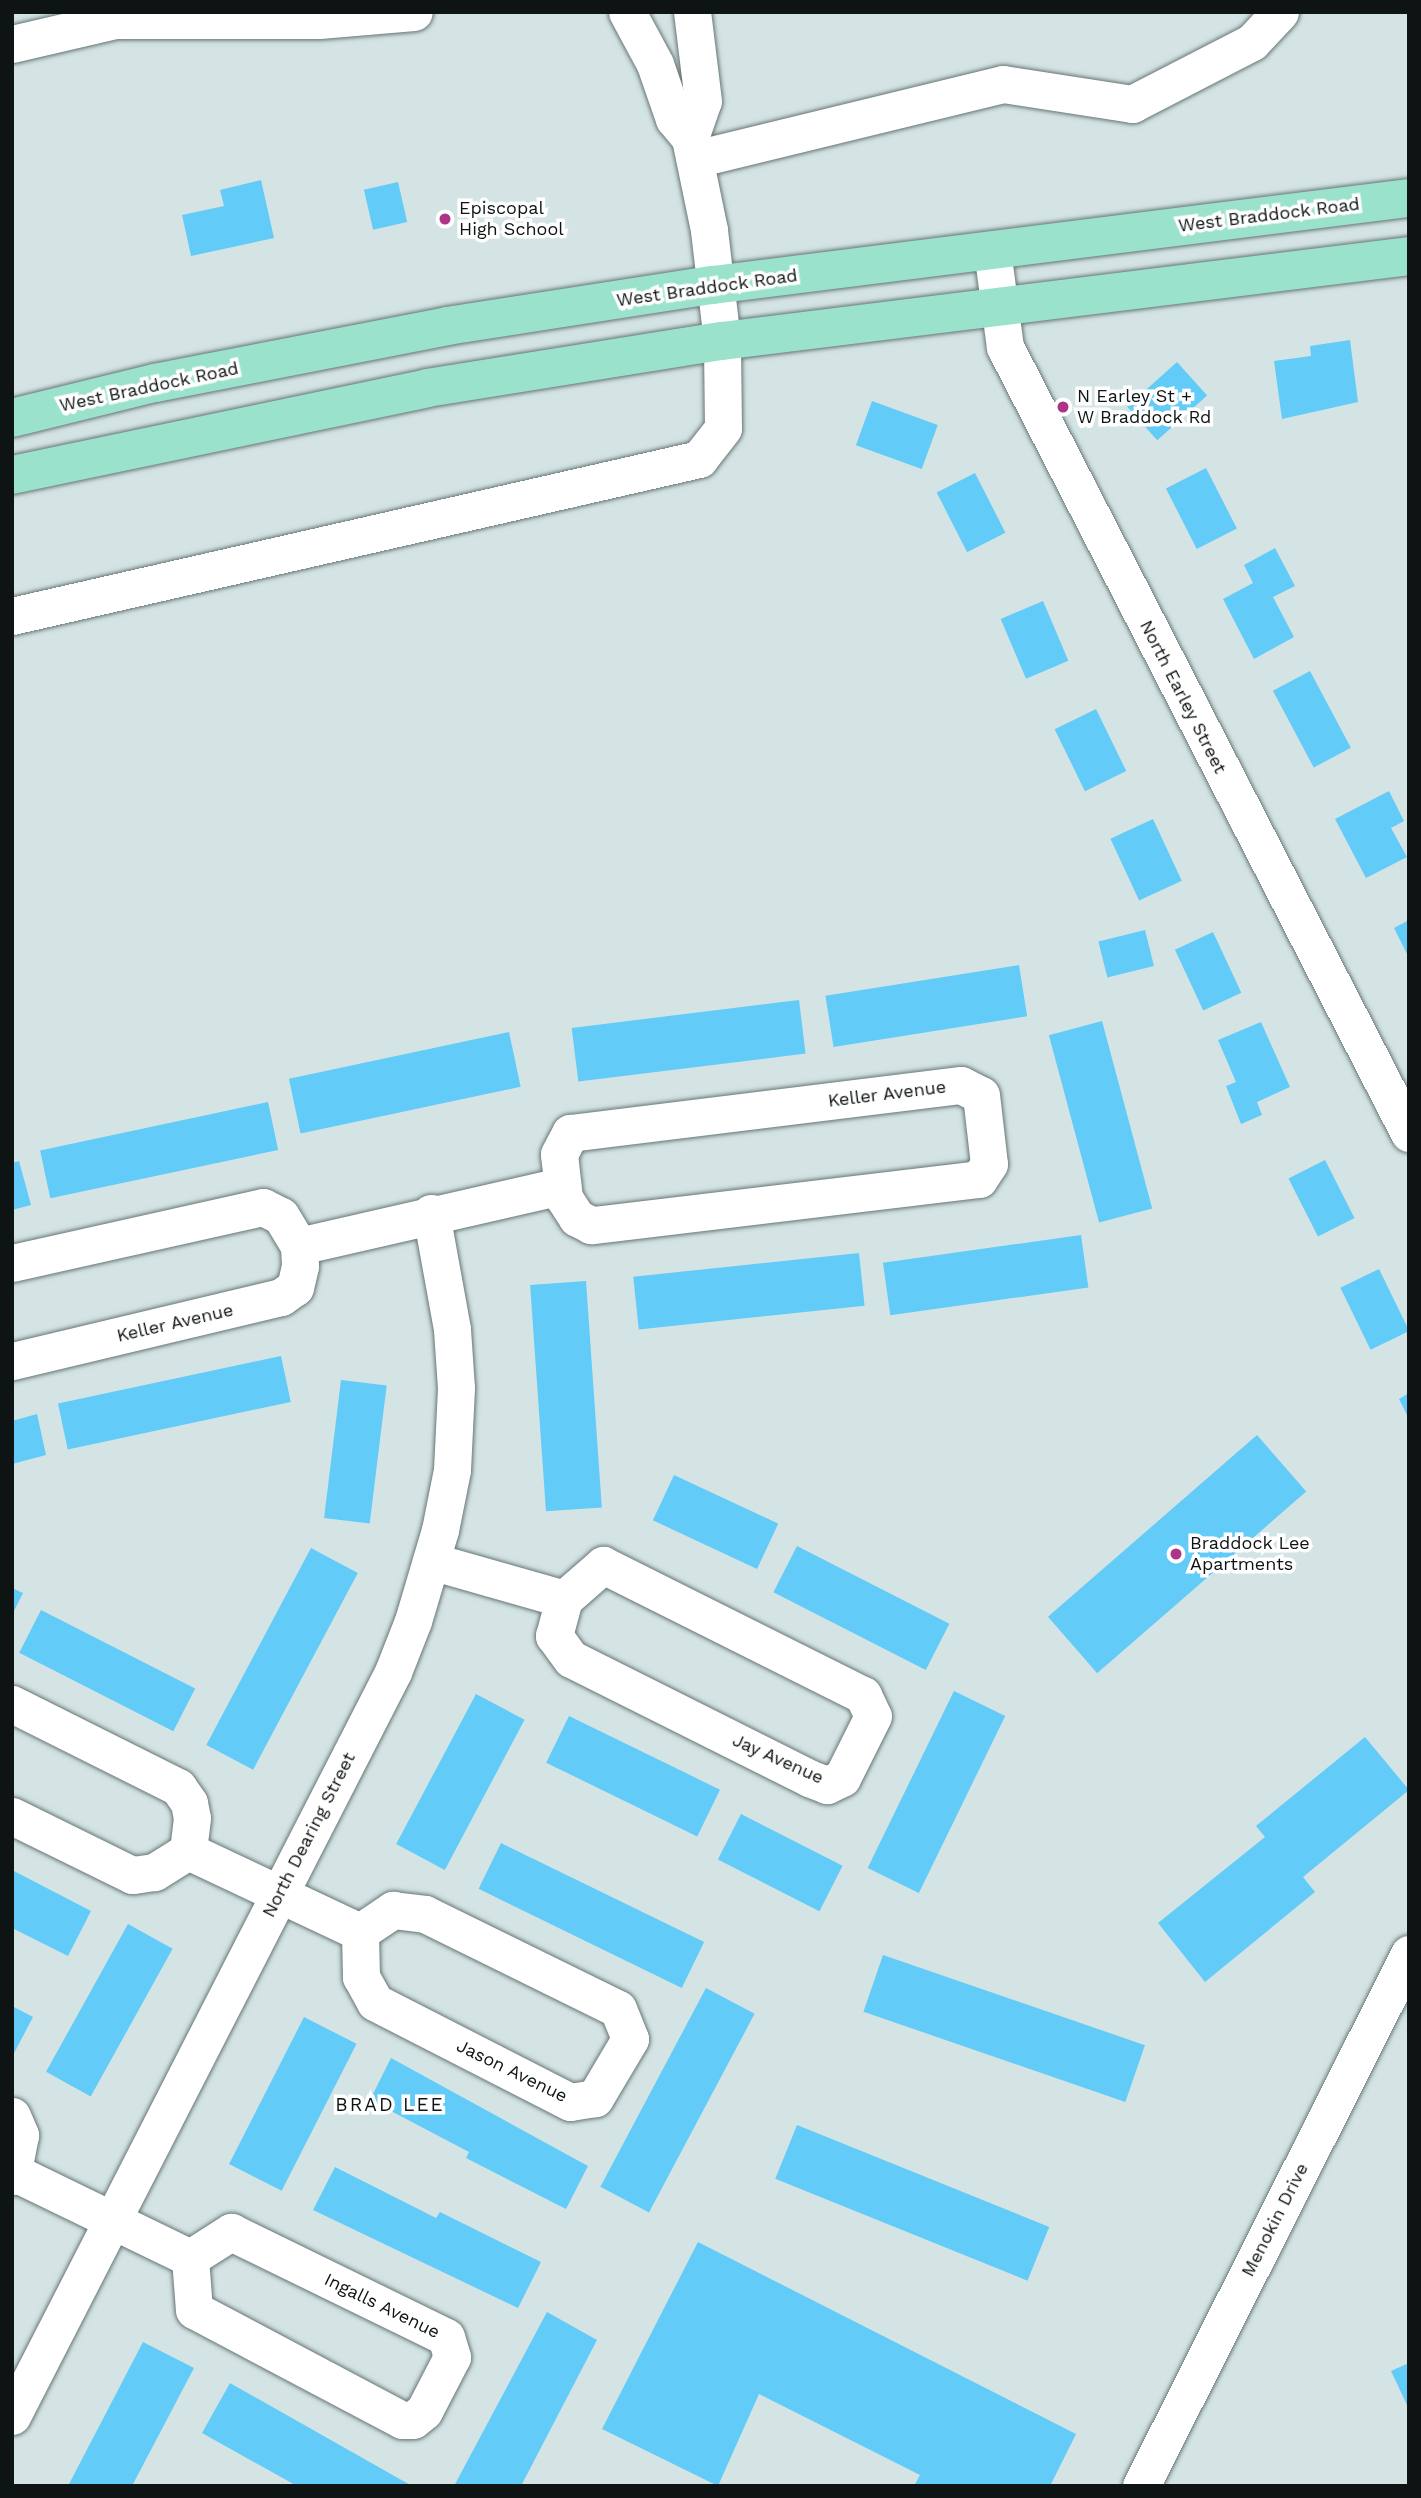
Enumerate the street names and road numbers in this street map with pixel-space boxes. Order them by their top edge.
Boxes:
street label: West Braddock Road [1177,193,1361,237]
street label: West Braddock Road [615,265,799,311]
street label: West Braddock Road [57,357,241,417]
street label: North Earley Street [1135,617,1231,777]
street label: Keller Avenue [826,1076,948,1112]
street label: Keller Avenue [114,1299,236,1347]
street label: Jay Avenue [729,1729,827,1789]
street label: North Dearing Street [258,1749,360,1921]
street label: Jason Avenue [453,2035,571,2107]
street label: Menokin Drive [1237,2160,1313,2280]
street label: Ingalls Avenue [320,2269,444,2343]

